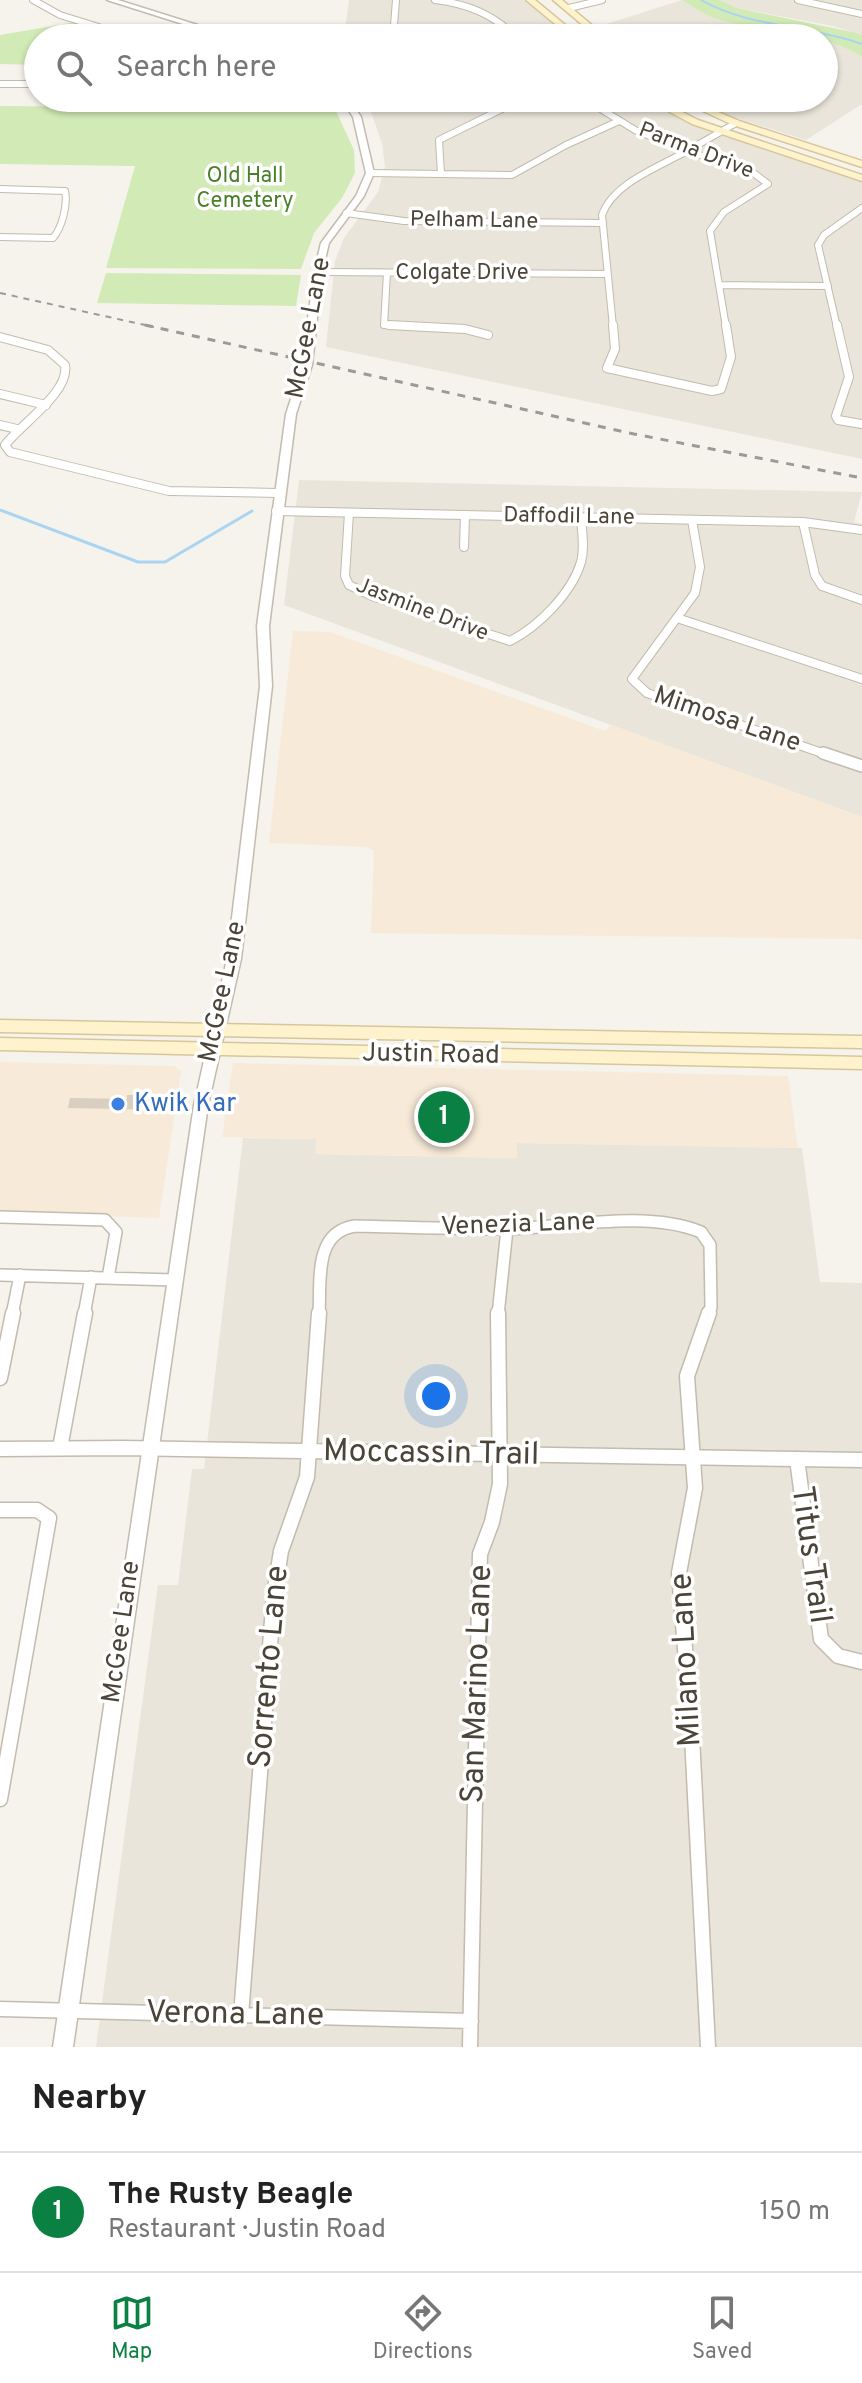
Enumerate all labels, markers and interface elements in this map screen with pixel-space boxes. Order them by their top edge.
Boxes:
search box [24,24,838,112]
icon: search [52,46,96,90]
text: Search here [116,50,276,87]
street label: Parma Drive [635,117,757,185]
park label: Old Hall Cemetery [196,163,294,215]
street label: Pelham Lane [410,206,538,236]
street label: McGee Lane [279,254,339,402]
street label: Colgate Drive [395,260,529,287]
street label: Daffodil Lane [503,502,635,532]
street label: Jasmine Drive [352,572,492,648]
street label: Mimosa Lane [649,679,805,761]
street label: McGee Lane [192,918,254,1066]
street label: Justin Road [362,1037,500,1073]
pin: 1 [418,1087,470,1147]
place label: Kwik Kar [134,1088,236,1121]
marker: Kwik Kar [109,1095,127,1113]
street label: Venezia Lane [440,1206,596,1244]
your location [416,1376,456,1416]
street label: Moccassin Trail [322,1432,540,1476]
street label: Titus Trail [781,1484,839,1626]
street label: McGee Lane [96,1559,148,1705]
street label: Sorrento Lane [241,1564,299,1770]
street label: San Marino Lane [454,1564,502,1804]
street label: Milano Lane [662,1572,712,1748]
street label: Verona Lane [146,1993,324,2037]
text: Nearby [32,2078,147,2121]
text: The Rusty Beagle [108,2177,353,2214]
text: 1 [53,2196,63,2229]
text: 150 m [759,2196,830,2229]
text: Restaurant · Justin Road [108,2214,386,2247]
tab: Map [110,2291,154,2366]
tab: Directions [373,2291,473,2366]
tab: Saved [692,2291,752,2366]

